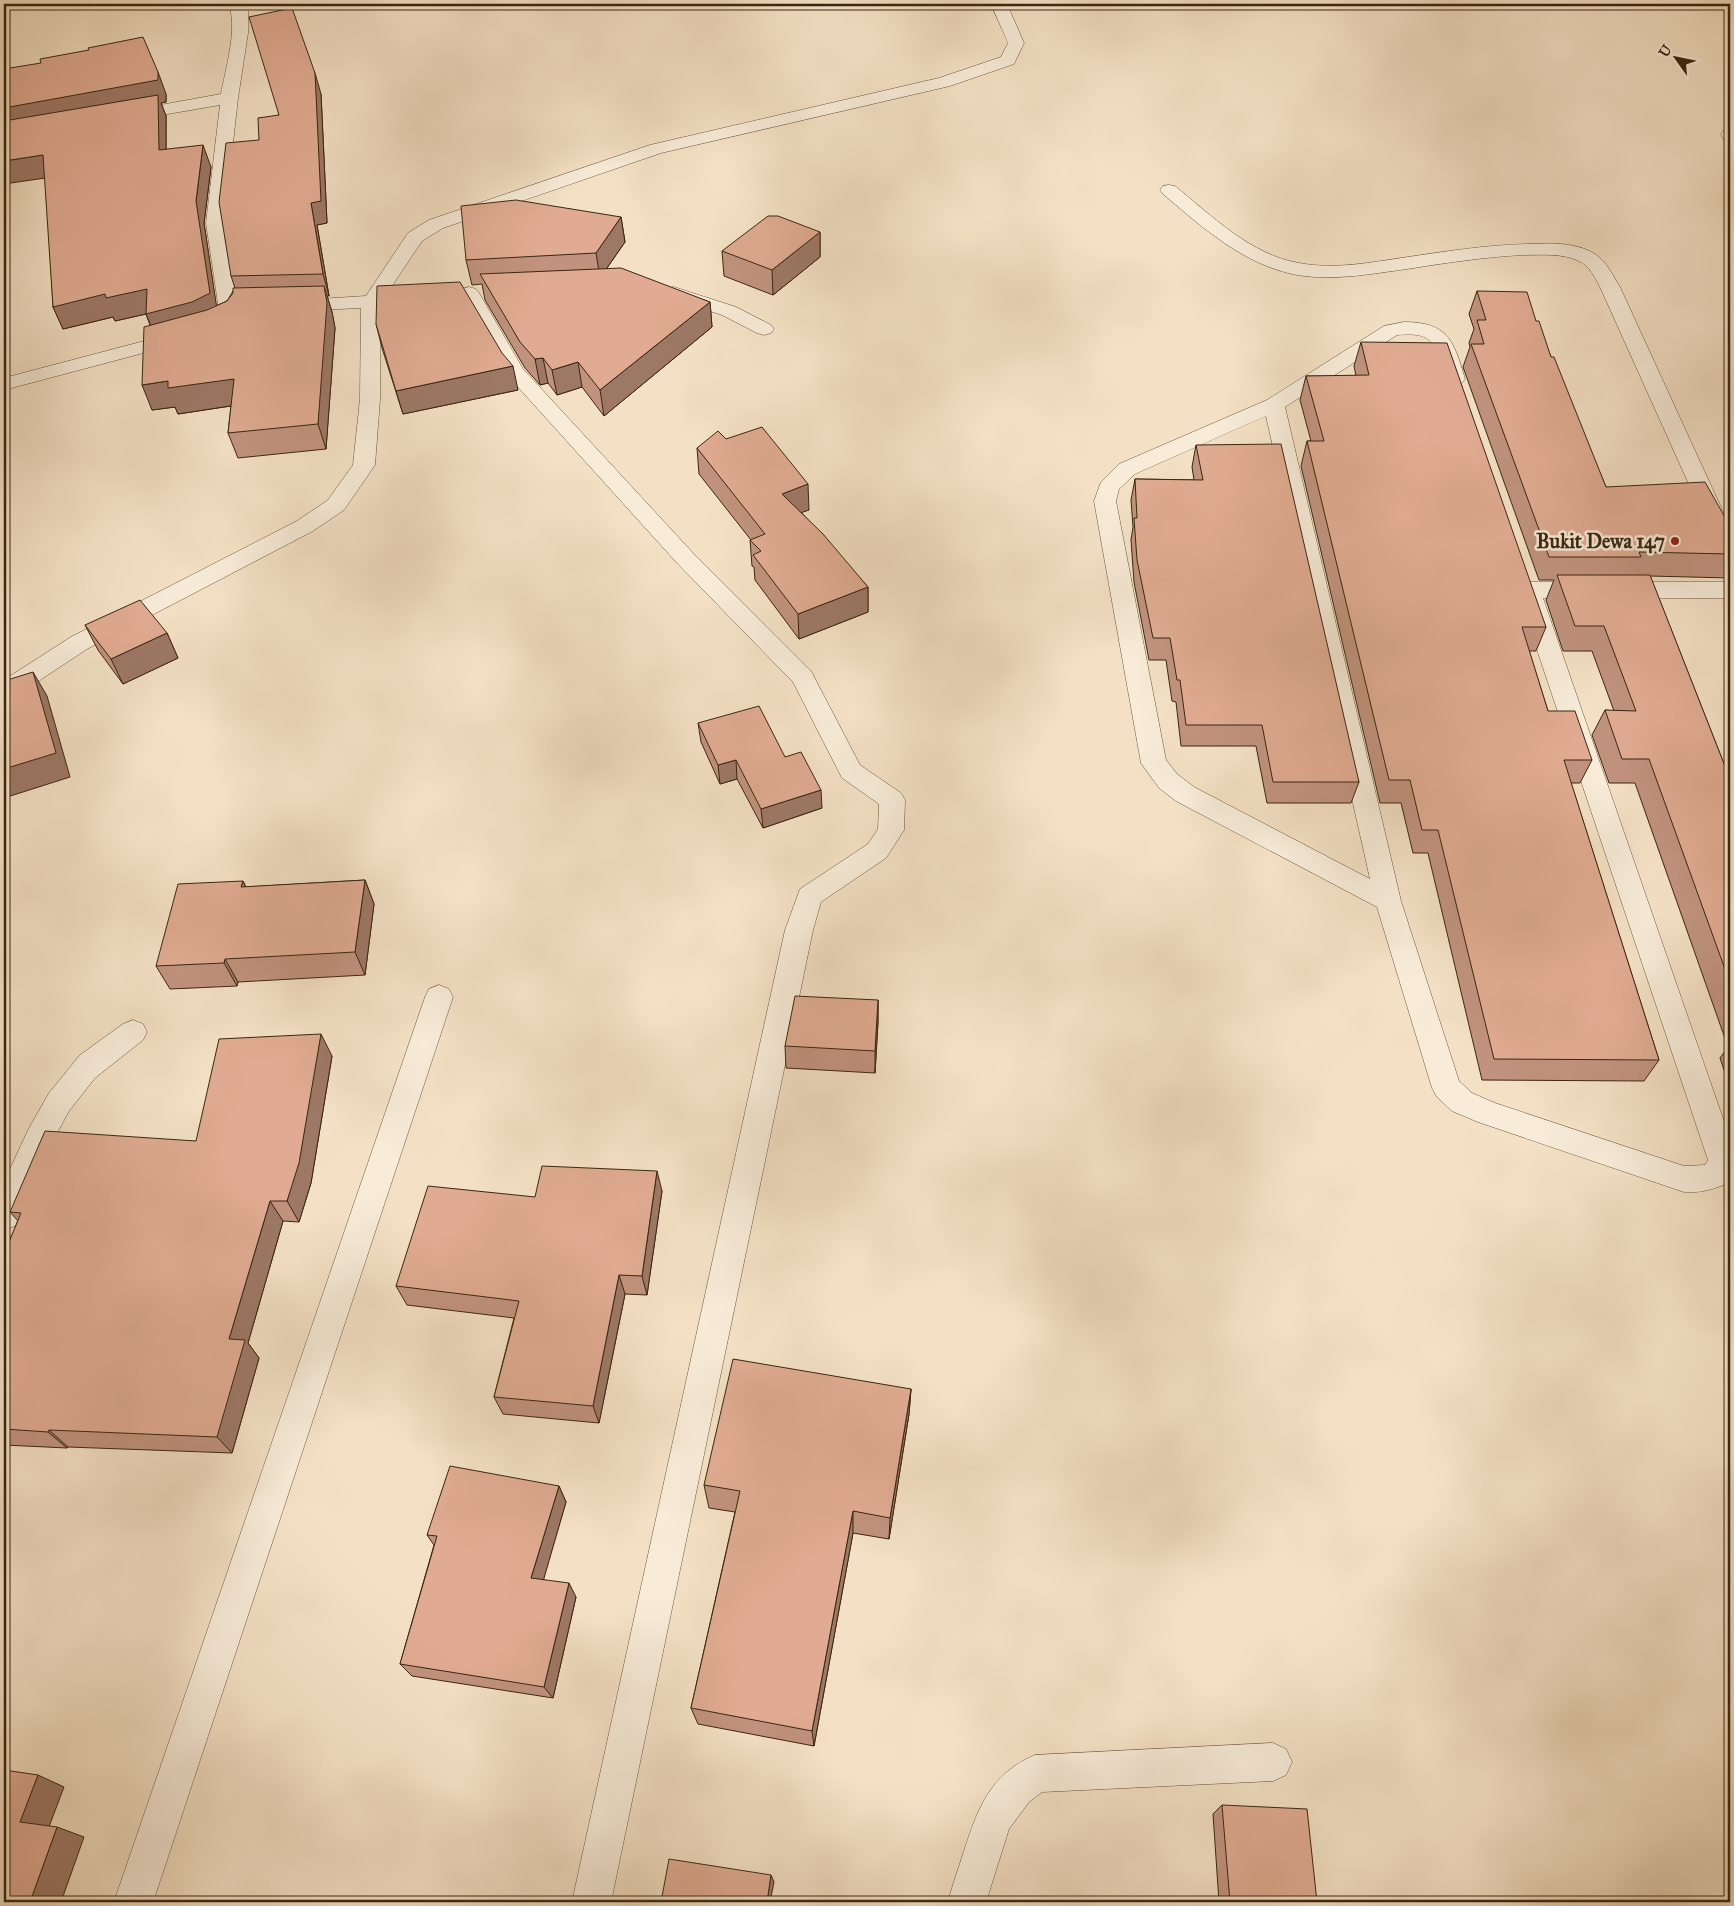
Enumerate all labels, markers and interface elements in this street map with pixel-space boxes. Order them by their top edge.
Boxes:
north arrow [1652,32,1702,82]
text: U [1655,41,1676,60]
place label: Bukit Dewa 147 [1536,529,1665,554]
marker: Bukit Dewa 147 [1669,535,1681,547]

